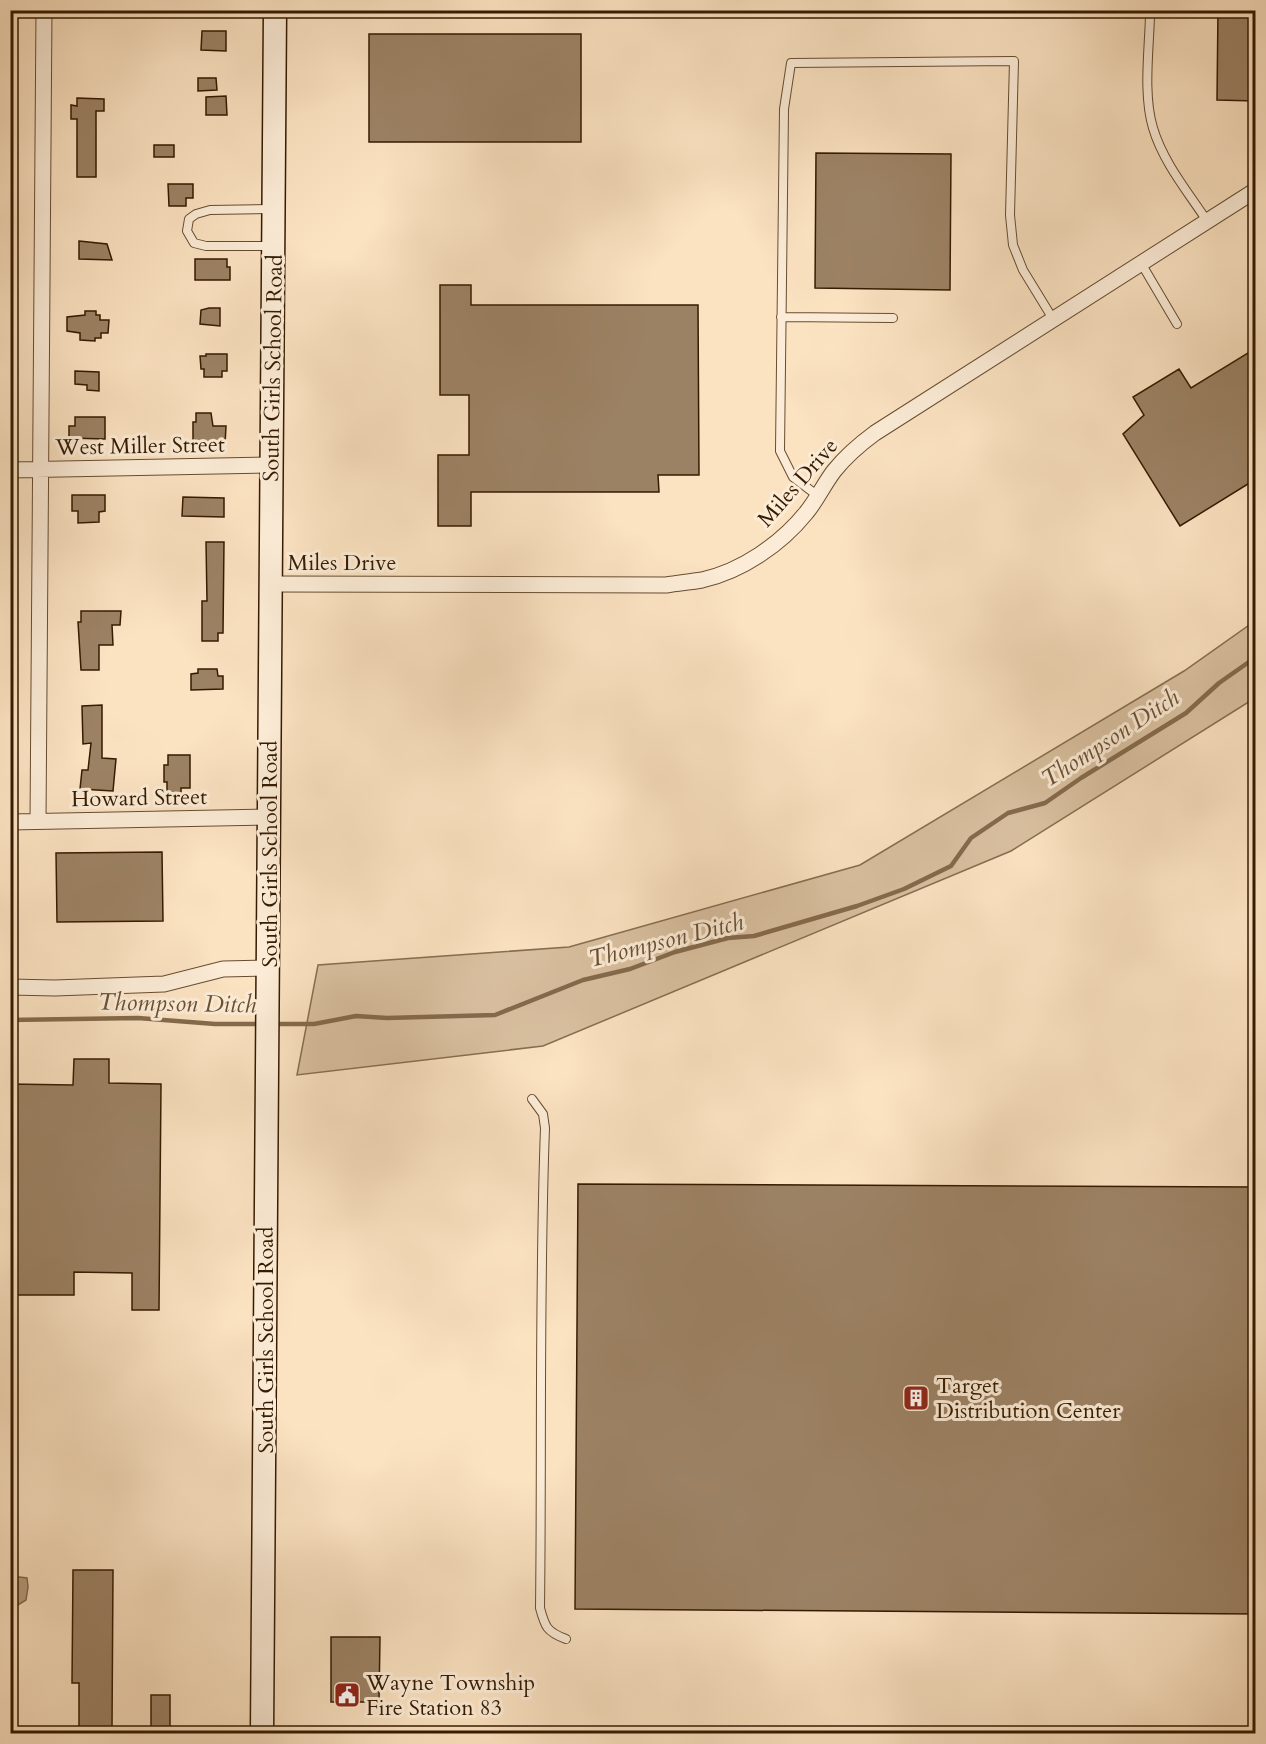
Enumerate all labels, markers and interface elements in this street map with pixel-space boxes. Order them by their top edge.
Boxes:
street label: South Girls School Road [256,254,290,482]
street label: West Miller Street [54,430,225,462]
street label: Miles Drive [751,432,845,534]
street label: Miles Drive [288,548,396,578]
water label: Thompson Ditch [1035,681,1186,795]
street label: South Girls School Road [255,740,285,968]
street label: Howard Street [71,782,207,814]
water label: Thompson Ditch [585,905,747,976]
water label: Thompson Ditch [98,986,257,1021]
street label: South Girls School Road [251,1226,281,1454]
place label: Target Distribution Center [936,1371,1121,1426]
building icon: Target Distribution Center [901,1383,931,1413]
place label: Wayne Township Fire Station 83 [365,1668,535,1723]
public building icon: Wayne Township Fire Station 83 [332,1680,362,1710]

